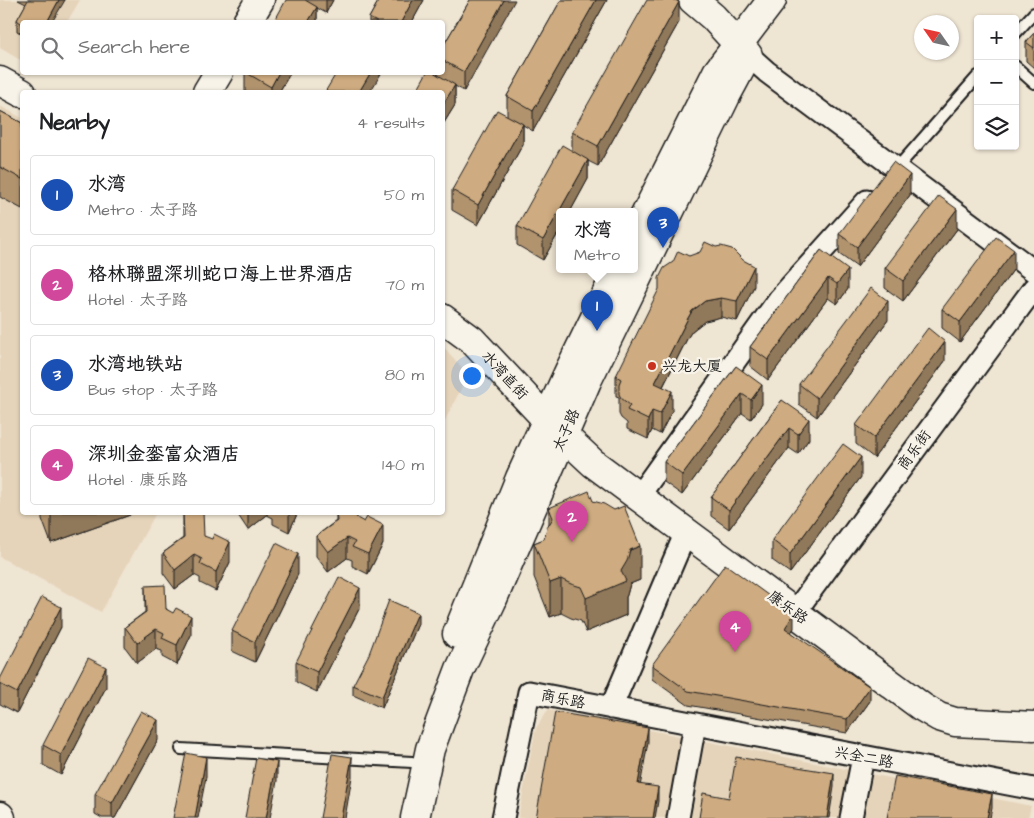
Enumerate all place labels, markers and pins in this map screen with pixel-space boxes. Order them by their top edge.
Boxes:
pin: 3 [647,207,679,248]
pin: 1 [581,290,613,331]
place label: 兴龙大厦 [662,356,722,377]
marker: 兴龙大厦 [646,360,658,372]
pin: 2 [556,501,588,542]
pin: 4 [719,611,751,652]

